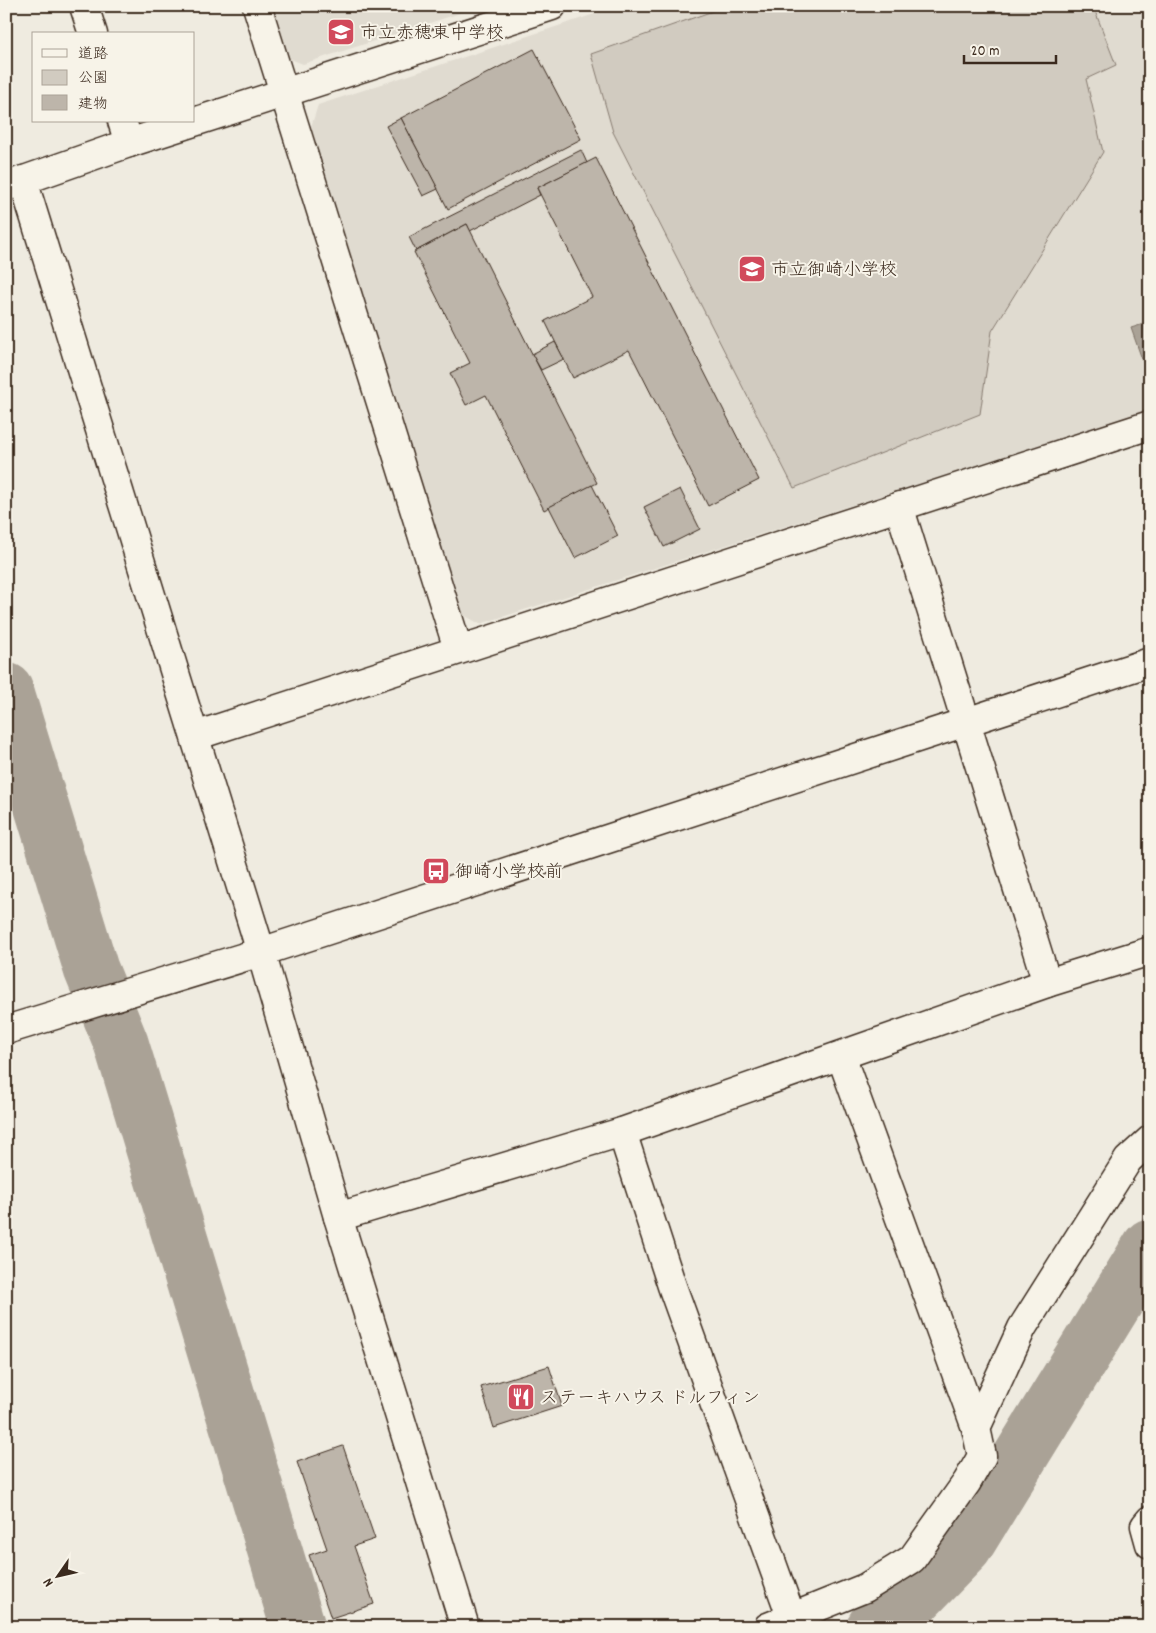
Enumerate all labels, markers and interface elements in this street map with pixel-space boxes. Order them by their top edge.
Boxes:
school or university icon: 市立赤穂東中学校 [326,17,356,47]
place label: 市立赤穂東中学校 [360,22,504,47]
legend [32,32,195,122]
scale bar [964,32,1056,64]
text: 20 m [971,41,999,63]
text: 道路 [78,44,108,66]
text: 公園 [78,68,108,90]
text: 建物 [78,94,108,116]
school or university icon: 市立御崎小学校 [737,254,767,284]
place label: 市立御崎小学校 [771,259,897,284]
bus stop icon: 御崎小学校前 [421,856,451,886]
place label: 御崎小学校前 [455,861,563,886]
restaurant icon: ステーキハウス ドルフィン [506,1382,536,1412]
place label: ステーキハウス ドルフィン [540,1387,760,1412]
north arrow [32,1550,82,1600]
text: N [39,1574,59,1591]

